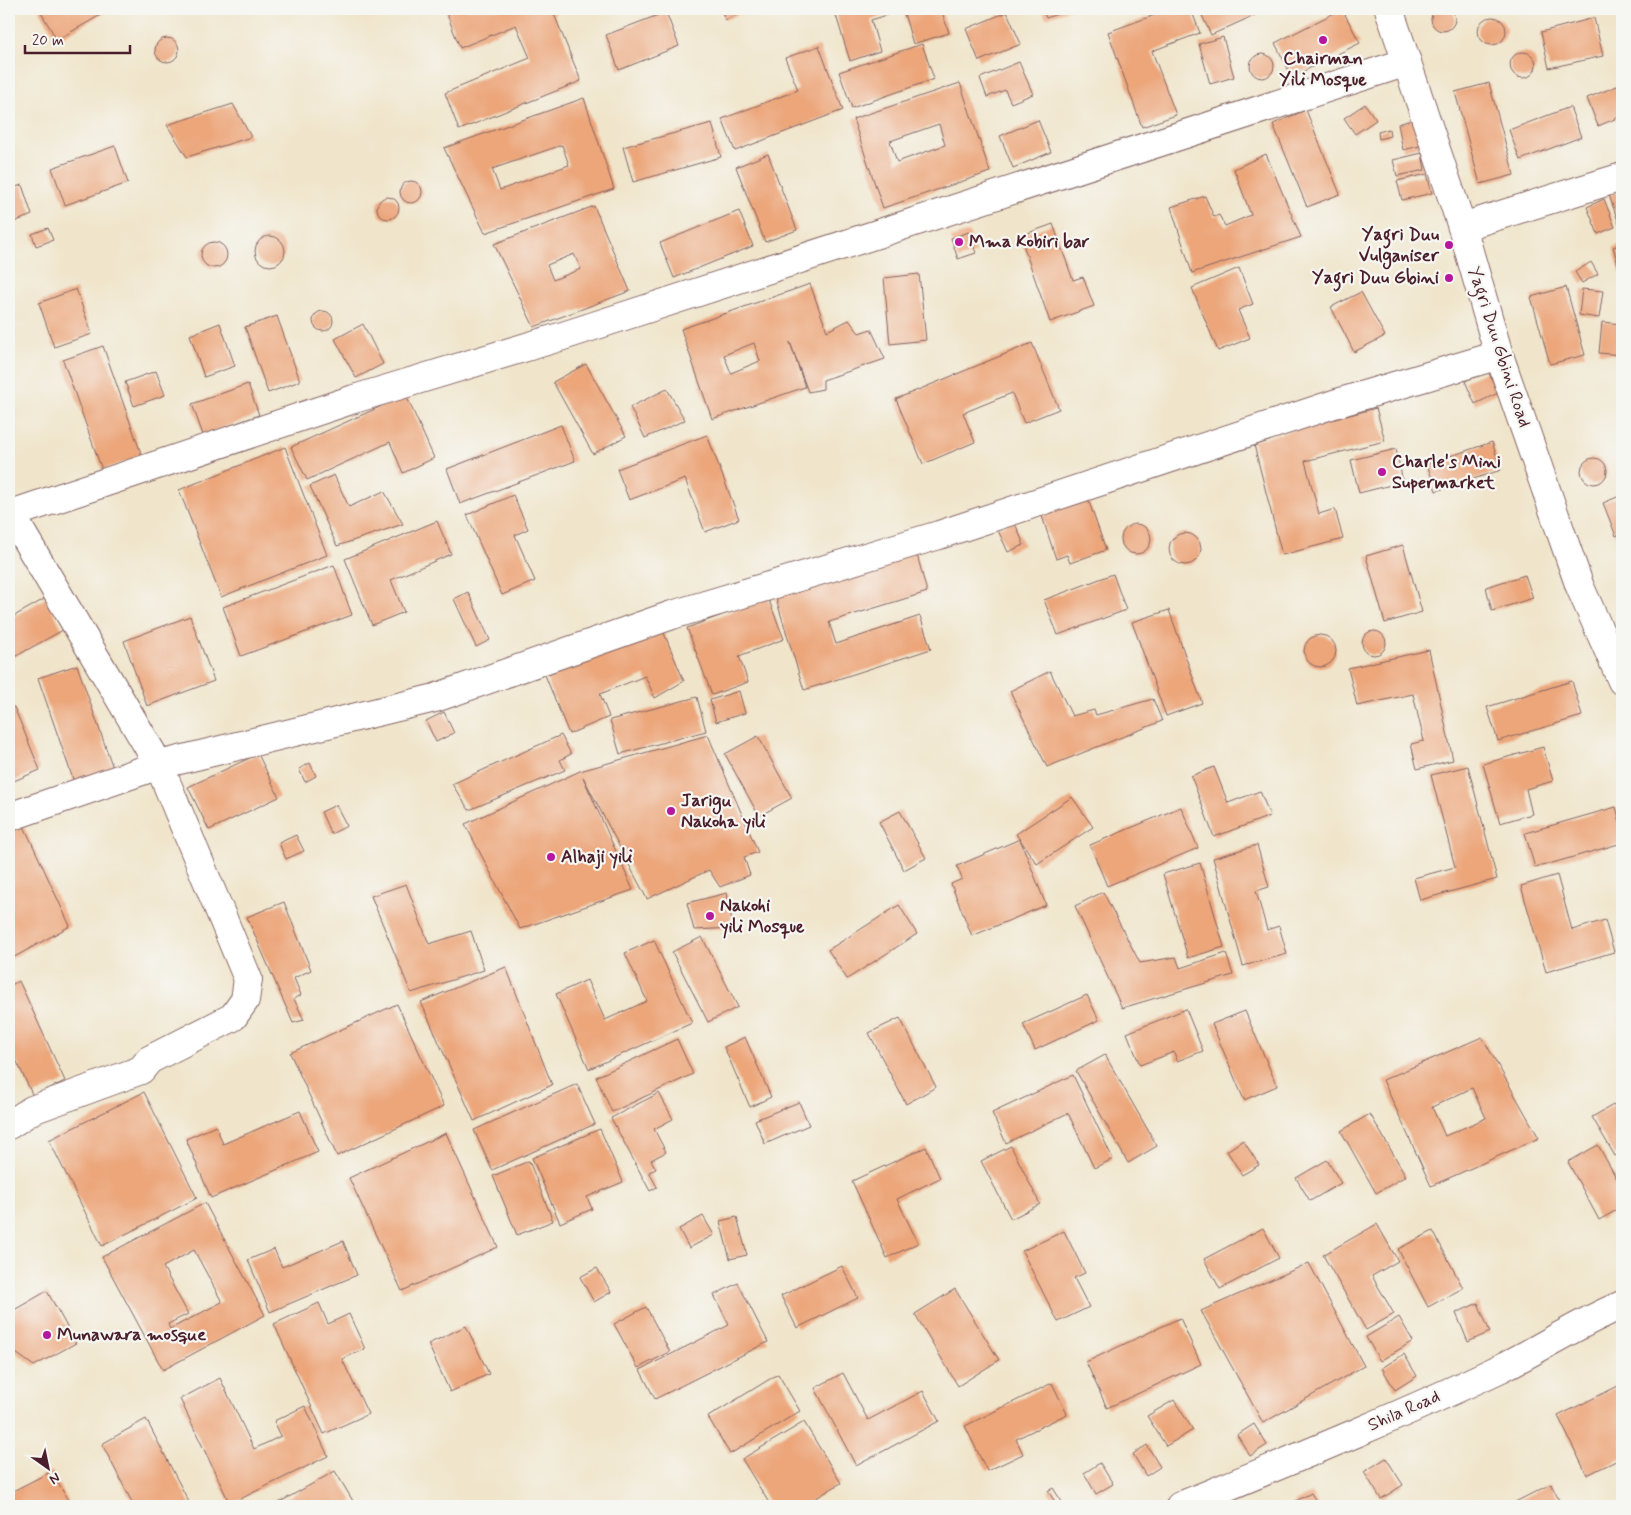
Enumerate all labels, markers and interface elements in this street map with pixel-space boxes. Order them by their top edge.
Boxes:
scale bar [25,22,130,54]
text: 20 m [32,31,64,51]
marker: Chairman Yili Mosque [1317,34,1329,46]
place label: Chairman Yili Mosque [1279,47,1367,92]
place label: Yagri Duu Vulganiser [1359,223,1440,270]
place label: Mma Kobiri bar [969,230,1090,254]
marker: Mma Kobiri bar [953,236,965,248]
marker: Yagri Duu Vulganiser [1443,239,1455,251]
street label: Yagri Duu Gbini Road [1460,263,1536,431]
place label: Yagri Duu Gbini [1312,266,1439,292]
marker: Yagri Duu Gbini [1443,272,1455,284]
place label: Charle's Mini Supermarket [1392,450,1501,495]
marker: Charle's Mini Supermarket [1376,466,1388,478]
place label: Jarigu Nakoha yili [681,789,766,834]
marker: Jarigu Nakoha yili [665,805,677,817]
place label: Alhaji yili [561,845,633,869]
marker: Alhaji yili [545,851,557,863]
place label: Nakohi yili Mosque [719,894,805,939]
marker: Nakohi yili Mosque [704,910,716,922]
place label: Munawara mosque [57,1323,206,1347]
marker: Munawara mosque [41,1329,53,1341]
street label: Shila Road [1364,1384,1444,1438]
north arrow [22,1442,72,1492]
text: N [46,1468,63,1488]

